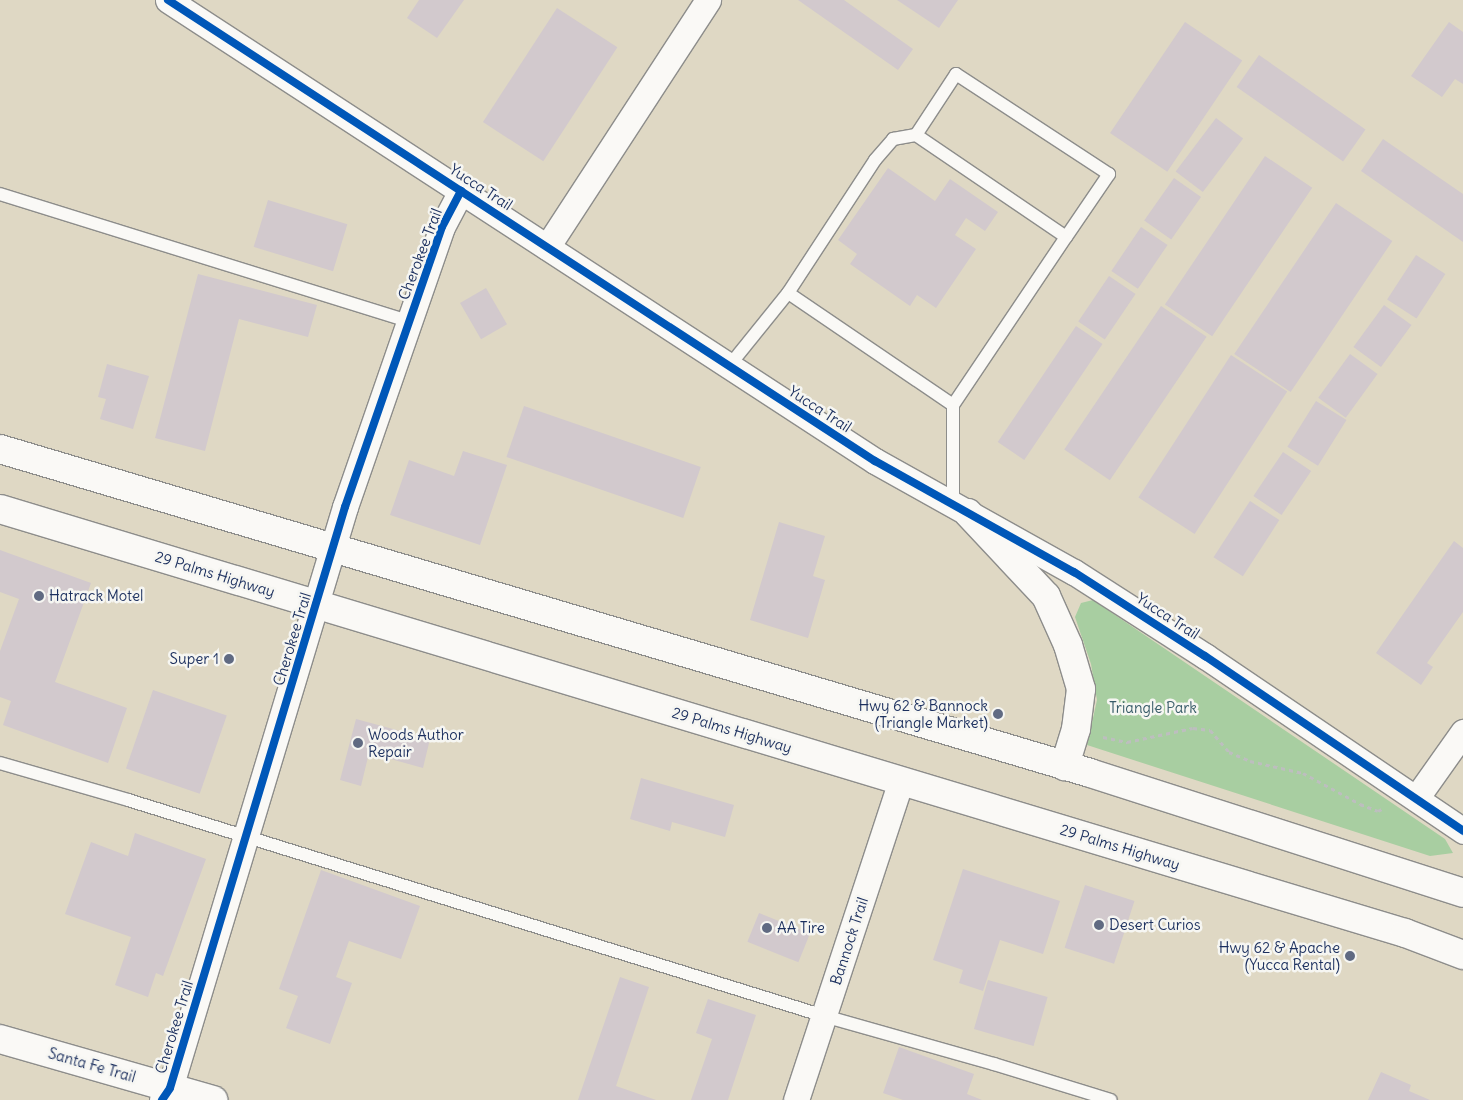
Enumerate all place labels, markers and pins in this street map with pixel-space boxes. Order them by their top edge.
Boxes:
place label: Hatrack Motel [49,587,143,605]
marker: Hatrack Motel [33,590,45,602]
place label: Super 1 [170,650,219,668]
marker: Super 1 [223,653,235,665]
place label: Hwy 62 & Bannock (Triangle Market) [858,696,988,731]
marker: Hwy 62 & Bannock (Triangle Market) [992,708,1004,720]
place label: Woods Author Repair [368,725,464,760]
marker: Woods Author Repair [352,737,364,749]
place label: Desert Curios [1109,916,1201,934]
place label: AA Tire [777,919,825,937]
marker: Desert Curios [1093,919,1105,931]
marker: AA Tire [761,922,773,934]
place label: Hwy 62 & Apache (Yucca Rental) [1219,938,1340,973]
marker: Hwy 62 & Apache (Yucca Rental) [1344,950,1356,962]

